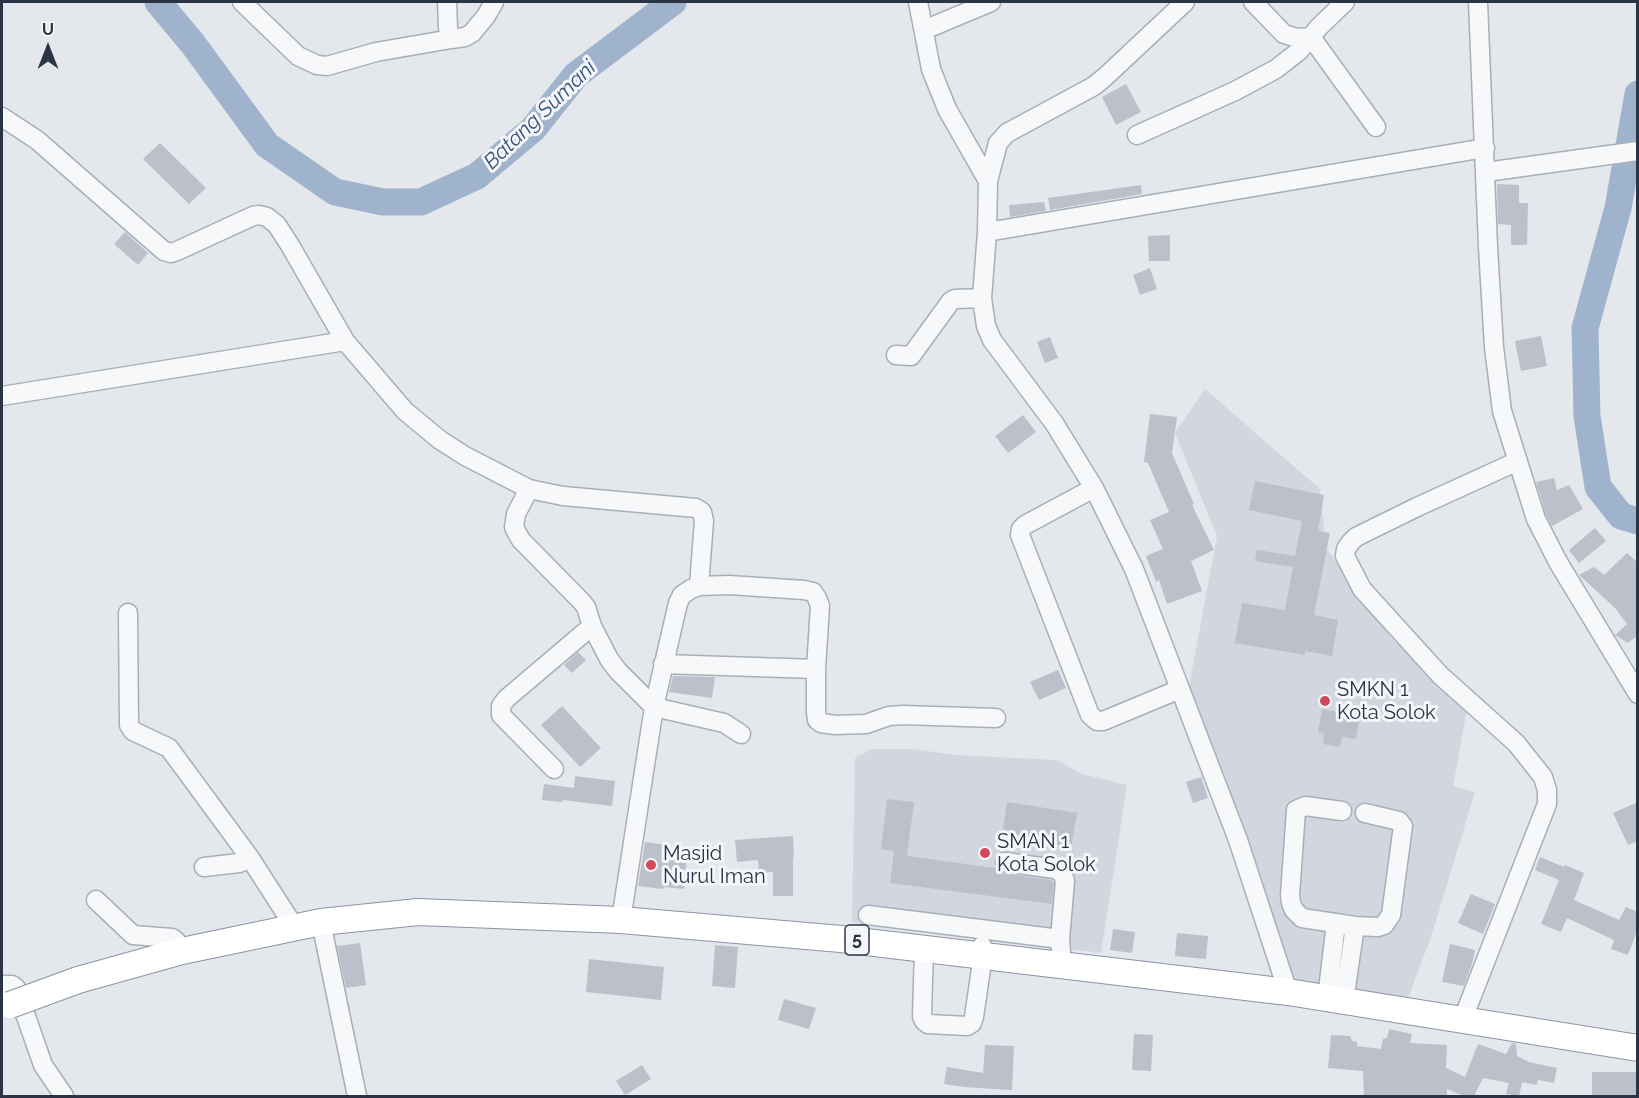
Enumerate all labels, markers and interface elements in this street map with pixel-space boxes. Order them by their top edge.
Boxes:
north arrow [18,18,78,78]
text: U [42,20,54,39]
water label: Batang Sumani [479,55,601,175]
place label: SMKN 1 Kota Solok [1337,678,1436,725]
marker: SMKN 1 Kota Solok [1318,694,1332,708]
place label: SMAN 1 Kota Solok [997,830,1096,877]
place label: Masjid Nurul Iman [663,842,766,889]
marker: SMAN 1 Kota Solok [978,846,992,860]
marker: Masjid Nurul Iman [644,858,658,872]
road number: 5 [845,925,869,955]

